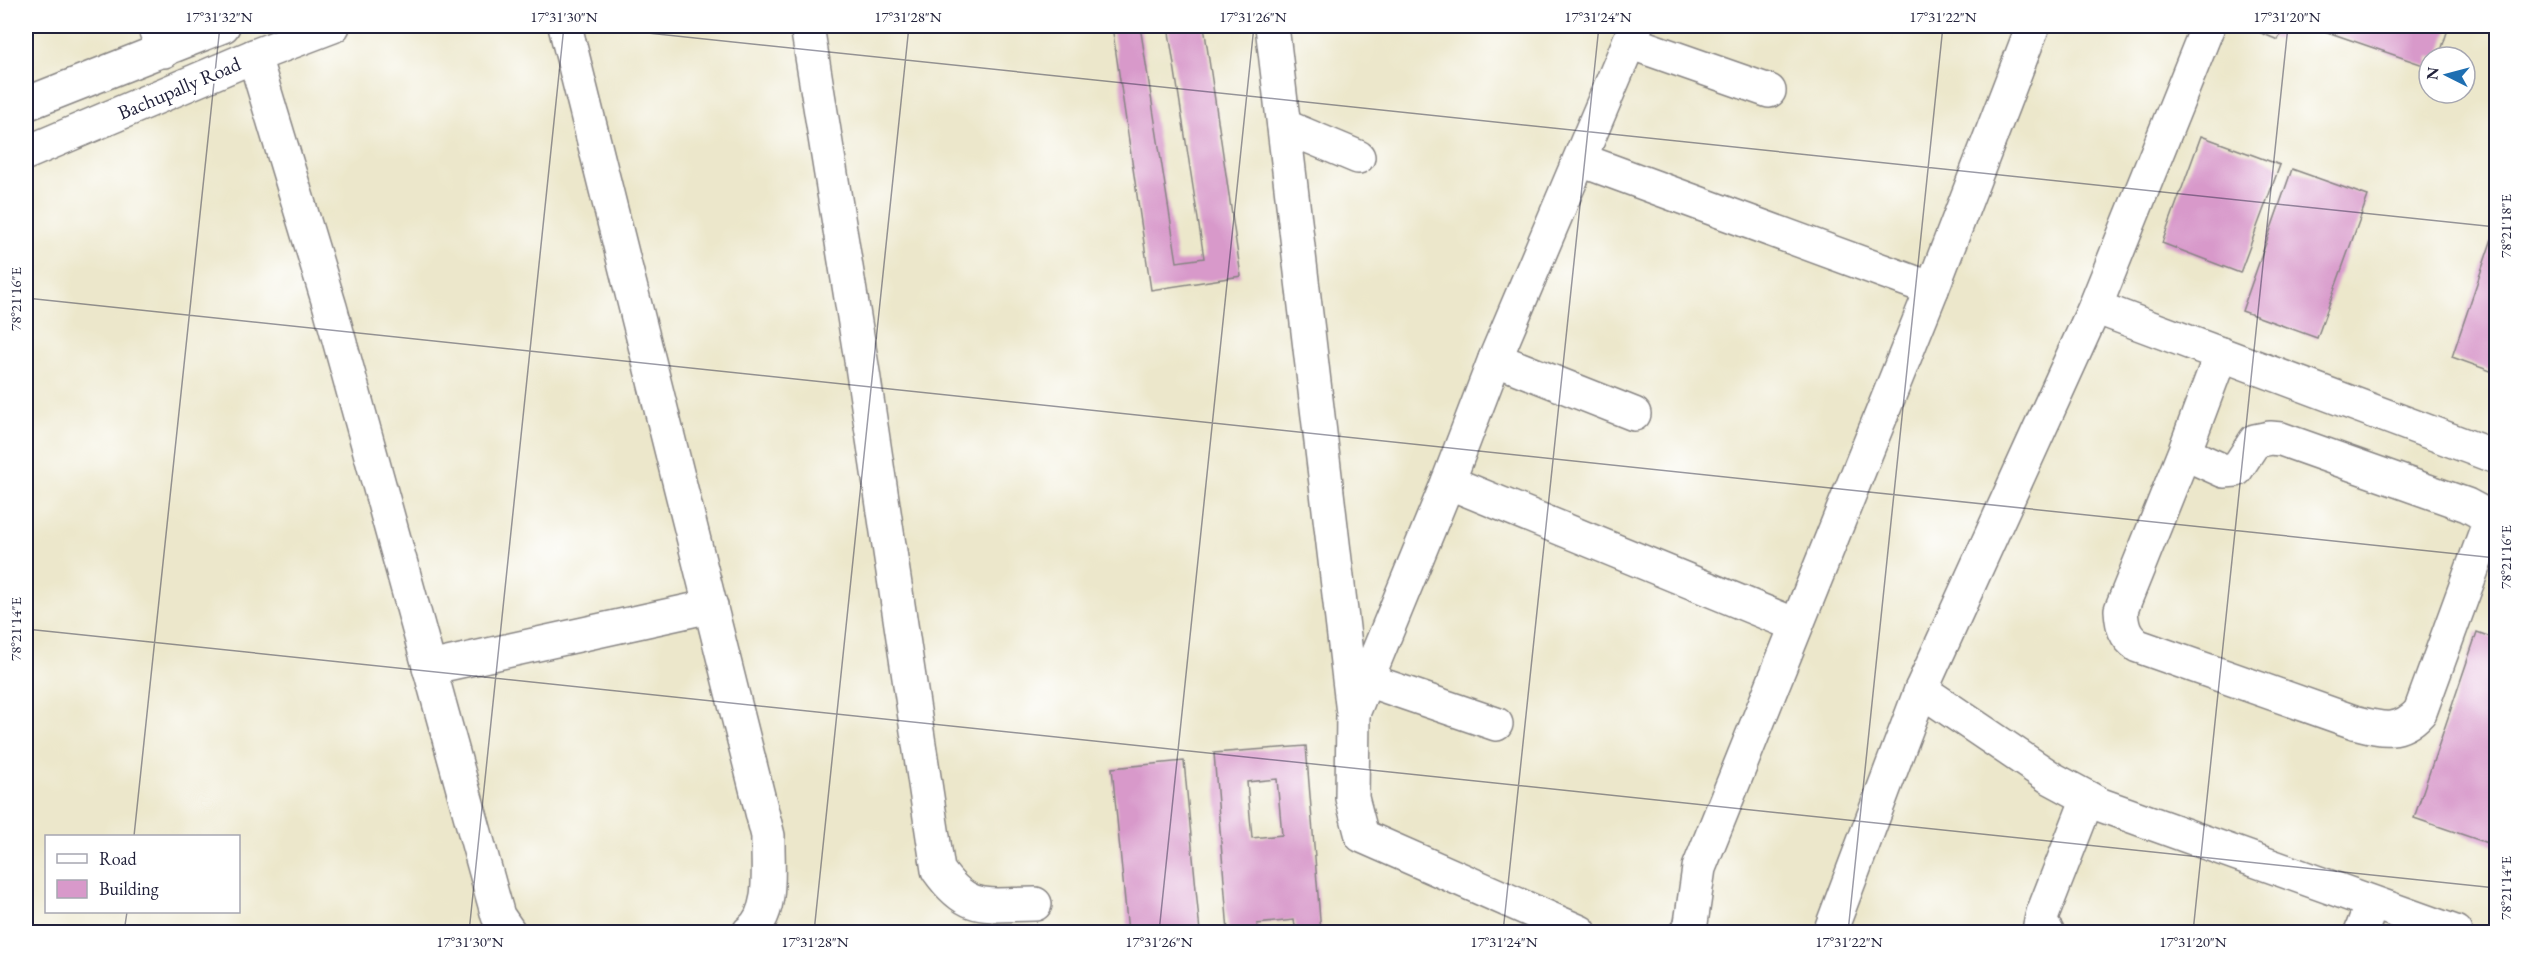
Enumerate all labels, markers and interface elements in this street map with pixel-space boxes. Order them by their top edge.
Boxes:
text: 17°31'32"N [185,7,253,26]
text: 17°31'30"N [530,7,598,26]
text: 17°31'28"N [874,7,942,26]
text: 17°31'26"N [1219,7,1287,26]
text: 17°31'24"N [1564,7,1632,26]
text: 17°31'22"N [1909,7,1977,26]
text: 17°31'20"N [2253,7,2321,26]
north arrow [2417,45,2477,105]
street label: Bachupally Road [114,50,245,126]
text: N [2421,66,2444,81]
text: 78°21'18"E [2496,193,2515,258]
text: 78°21'16"E [6,266,25,331]
text: 78°21'16"E [2496,524,2515,589]
text: 78°21'14"E [6,596,25,661]
legend [45,835,240,913]
text: Road [99,847,138,870]
text: 78°21'14"E [2496,855,2515,920]
text: Building [99,877,159,900]
text: 17°31'30"N [436,932,504,951]
text: 17°31'28"N [781,932,849,951]
text: 17°31'26"N [1125,932,1193,951]
text: 17°31'24"N [1470,932,1538,951]
text: 17°31'22"N [1815,932,1883,951]
text: 17°31'20"N [2159,932,2227,951]

